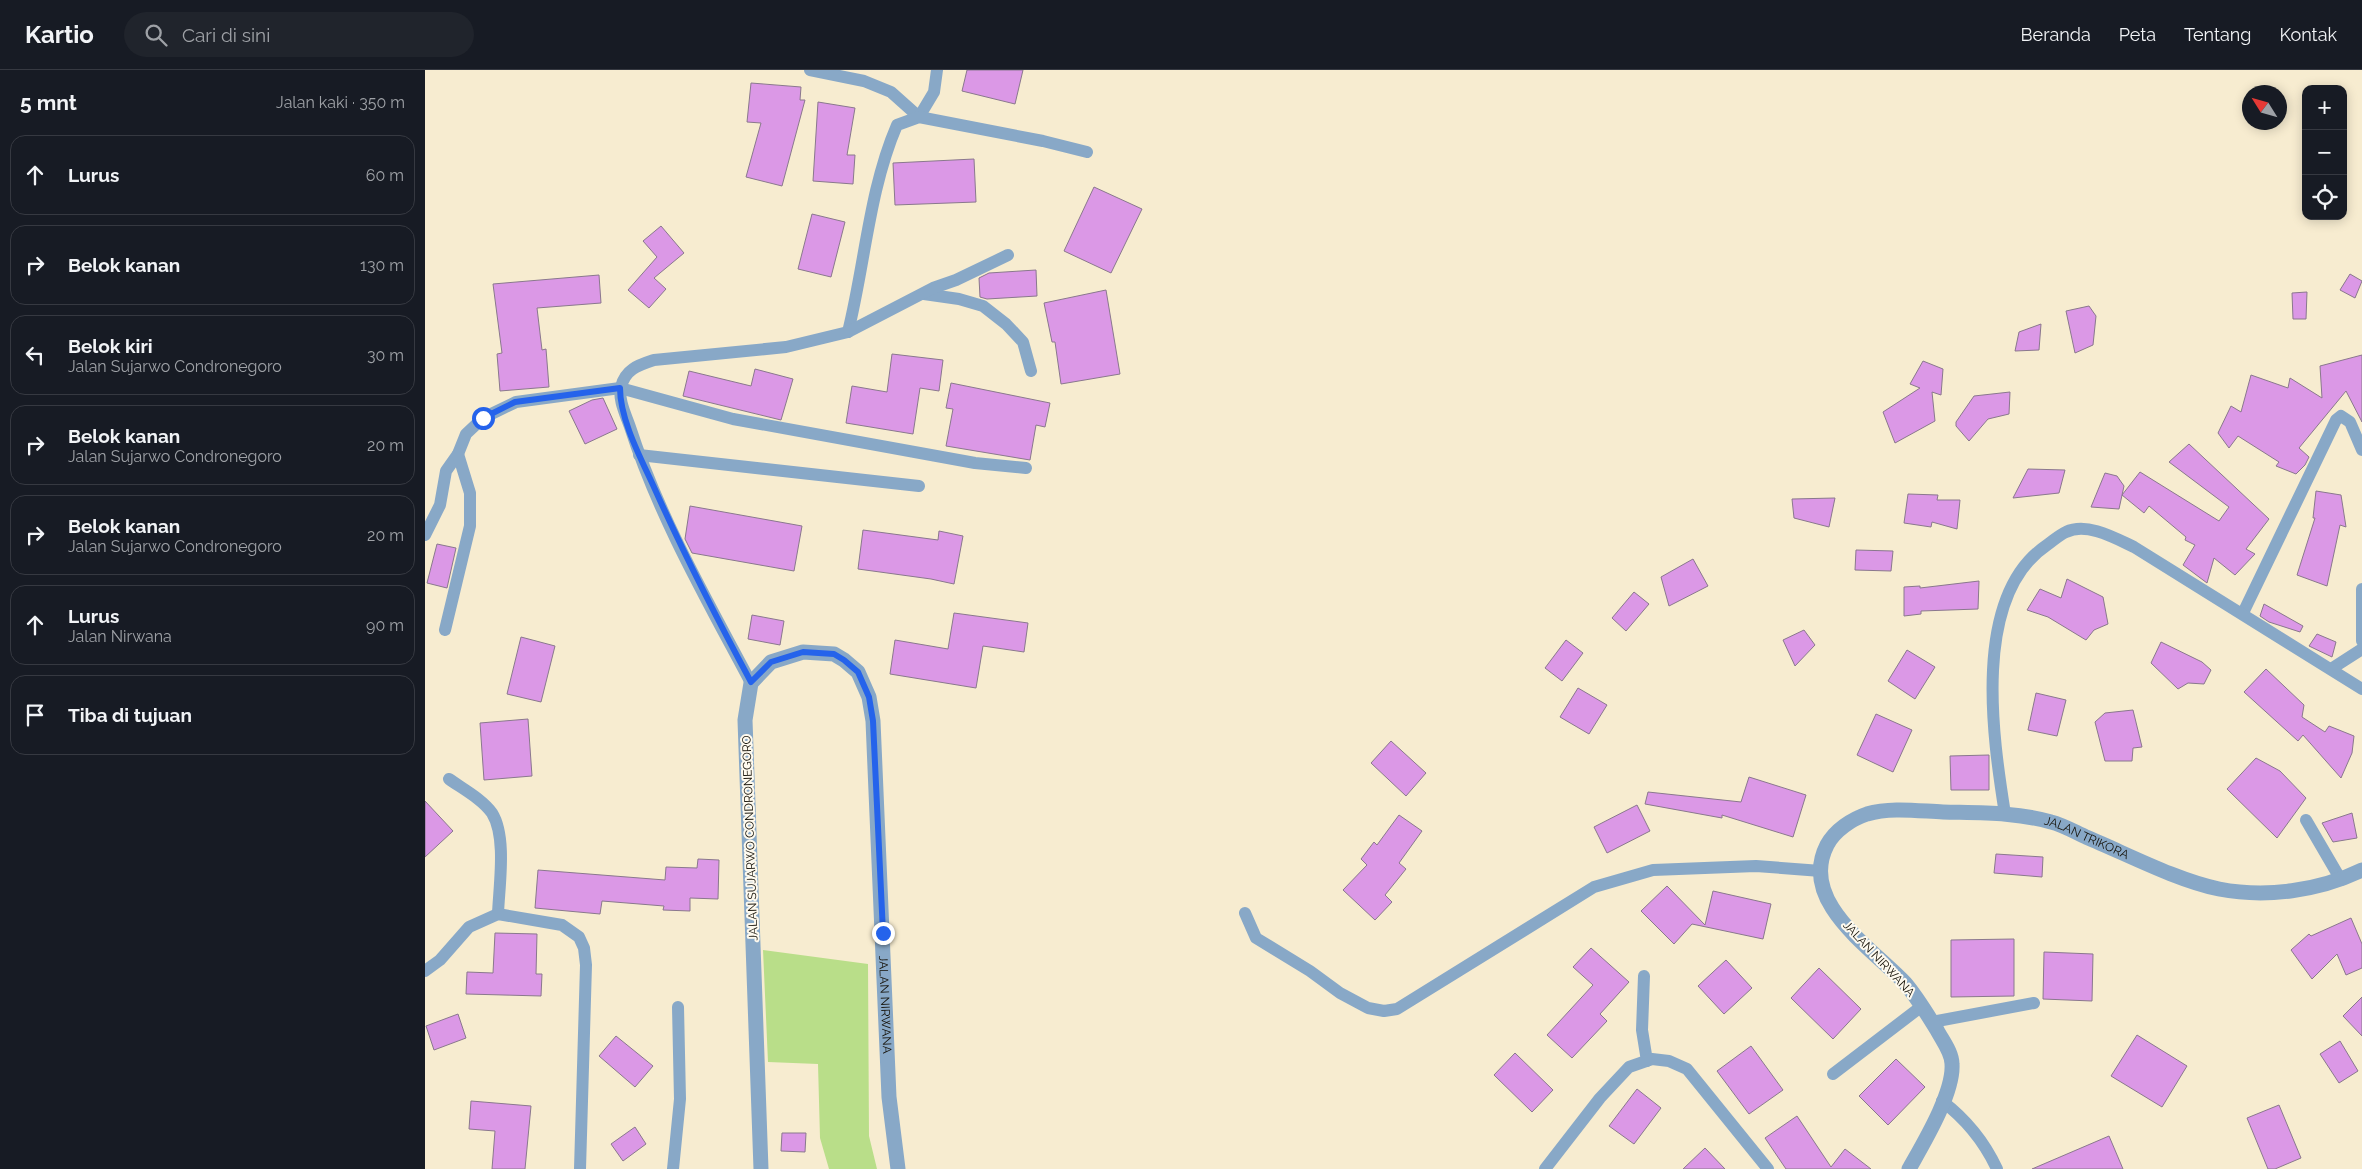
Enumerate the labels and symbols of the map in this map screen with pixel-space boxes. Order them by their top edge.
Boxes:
north arrow [2242,85,2287,130]
route start [472,407,495,430]
street label: JALAN SUJARWO CONDRONEGORO [739,735,761,941]
street label: JALAN TRIKORA [2043,814,2131,862]
street label: JALAN NIRWANA [1840,918,1918,1000]
route end [872,922,895,945]
street label: JALAN NIRWANA [876,955,894,1054]

